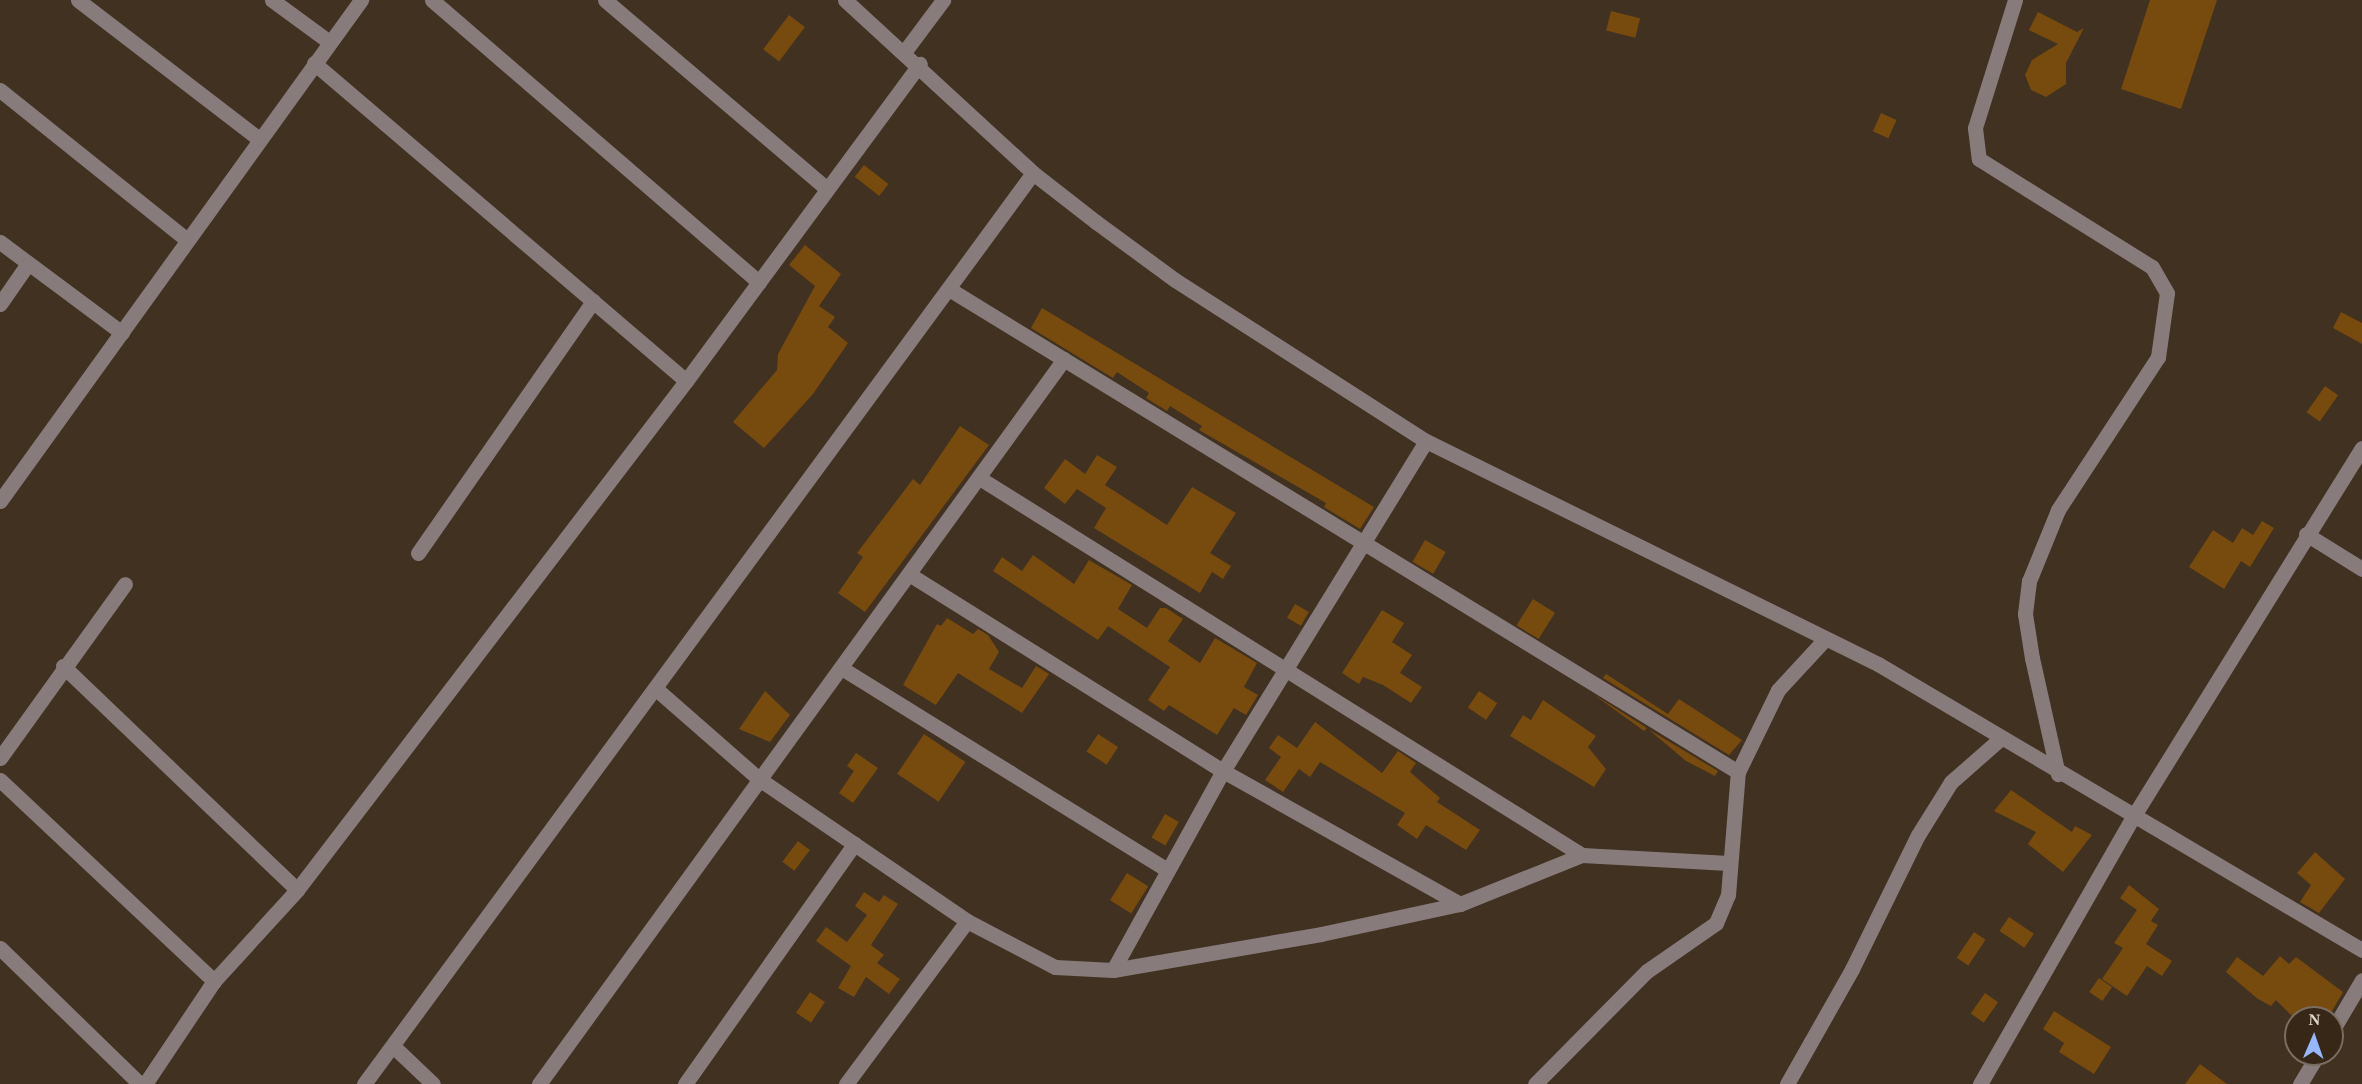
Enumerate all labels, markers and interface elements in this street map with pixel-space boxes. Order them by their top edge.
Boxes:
north arrow [2284,1006,2344,1066]
text: N [2309,1011,2321,1028]

